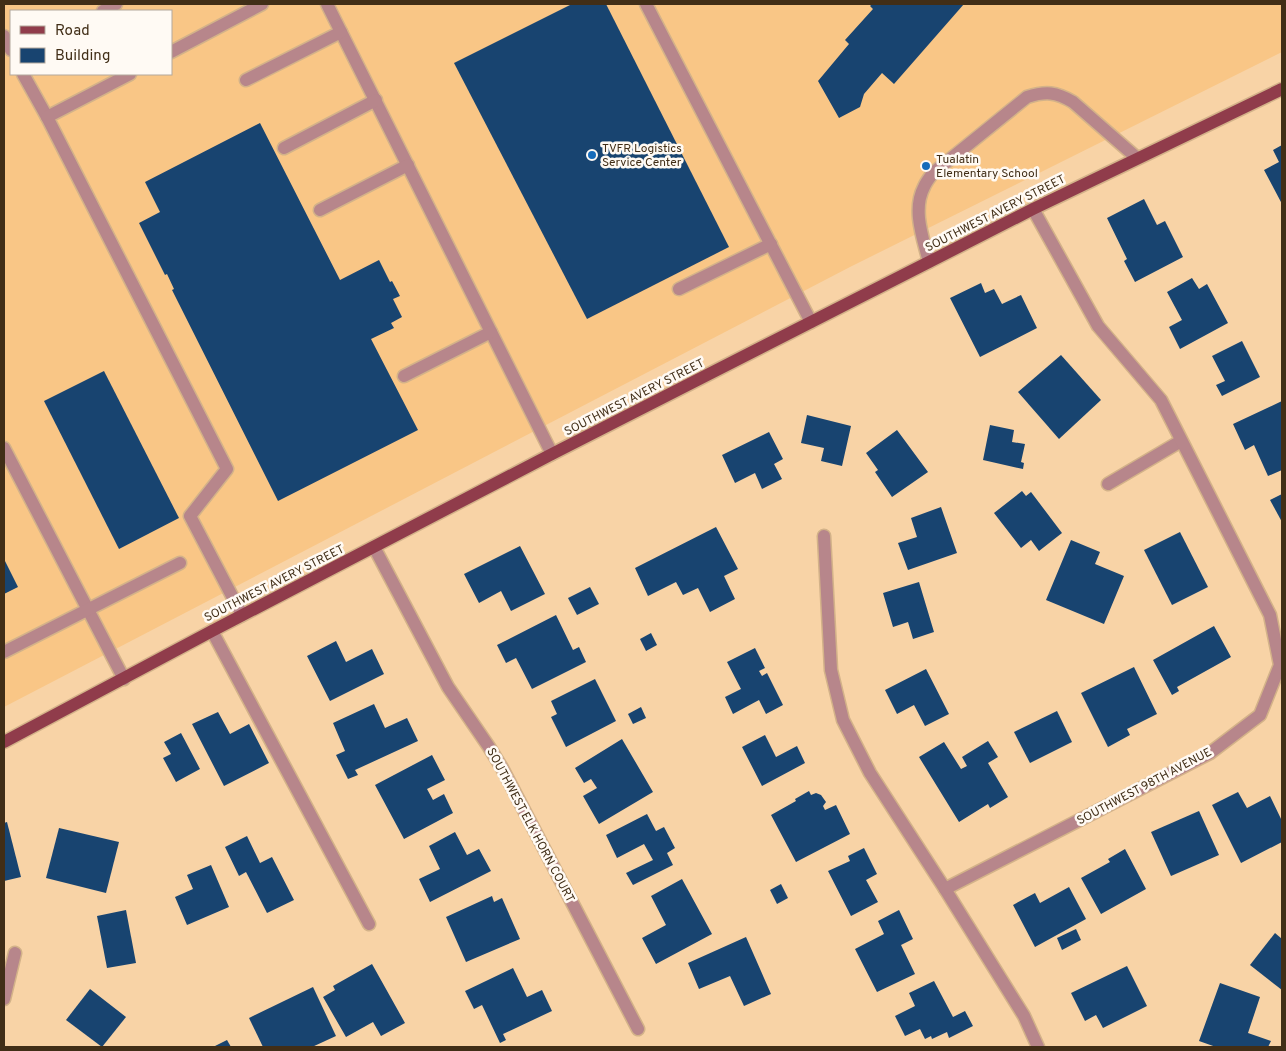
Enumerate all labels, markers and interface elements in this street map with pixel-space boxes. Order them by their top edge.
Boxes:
legend [10,10,172,75]
text: Road [55,22,90,41]
text: Building [55,47,110,66]
place label: TVFR Logistics Service Center [602,141,682,171]
marker: TVFR Logistics Service Center [586,149,598,161]
place label: Tualatin Elementary School [936,152,1038,182]
marker: Tualatin Elementary School [920,160,932,172]
street label: SOUTHWEST AVERY STREET [923,172,1068,256]
street label: SOUTHWEST AVERY STREET [562,356,707,440]
street label: SOUTHWEST AVERY STREET [202,542,347,626]
street label: SOUTHWEST ELK HORN COURT [482,745,578,906]
street label: SOUTHWEST 98TH AVENUE [1074,745,1215,829]

